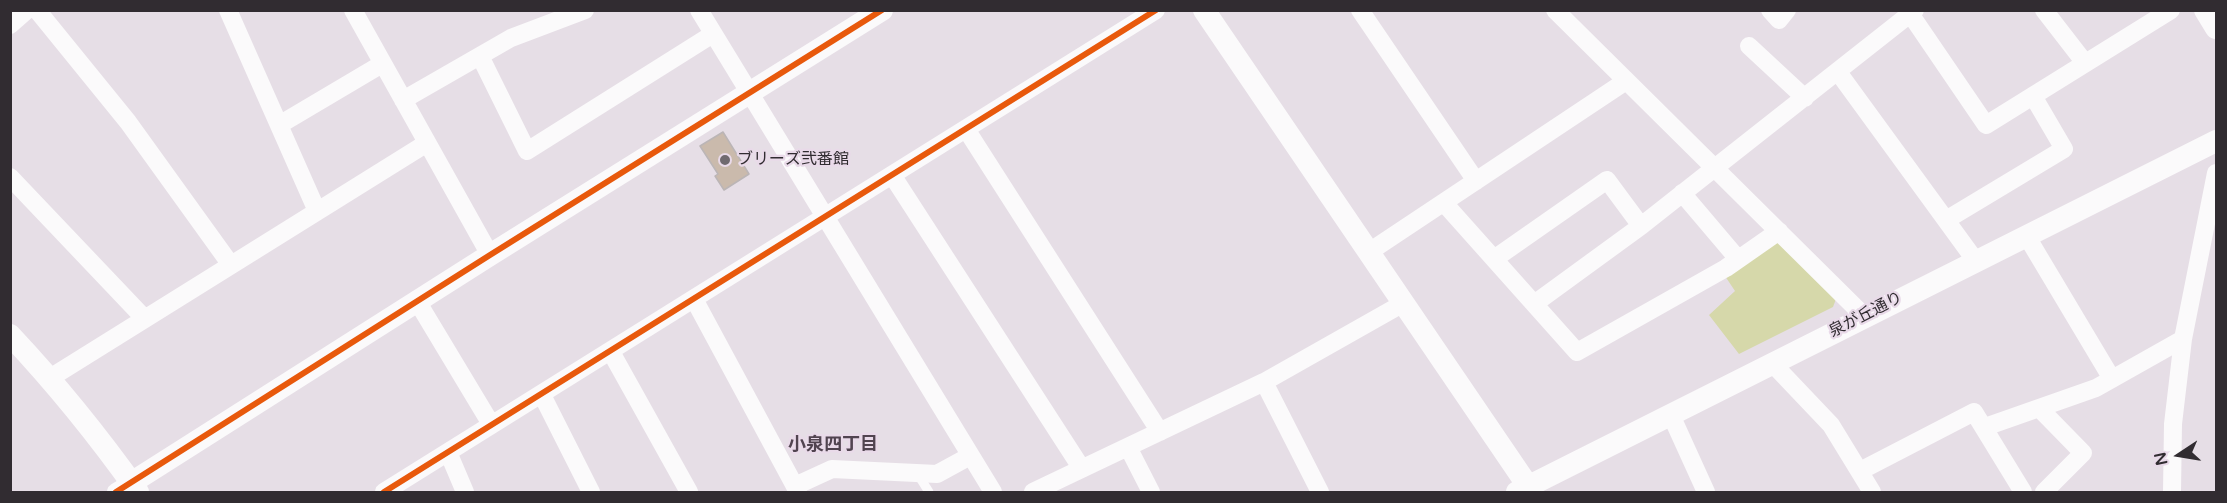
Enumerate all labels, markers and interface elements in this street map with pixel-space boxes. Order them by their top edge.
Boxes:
place label: ブリーズ弐番館 [737,150,849,170]
marker: ブリーズ弐番館 [718,153,732,167]
street label: 泉が丘通り [1826,288,1906,342]
north arrow [2149,425,2209,485]
district label: 小泉四丁目 [788,434,878,456]
text: N [2150,450,2173,467]

